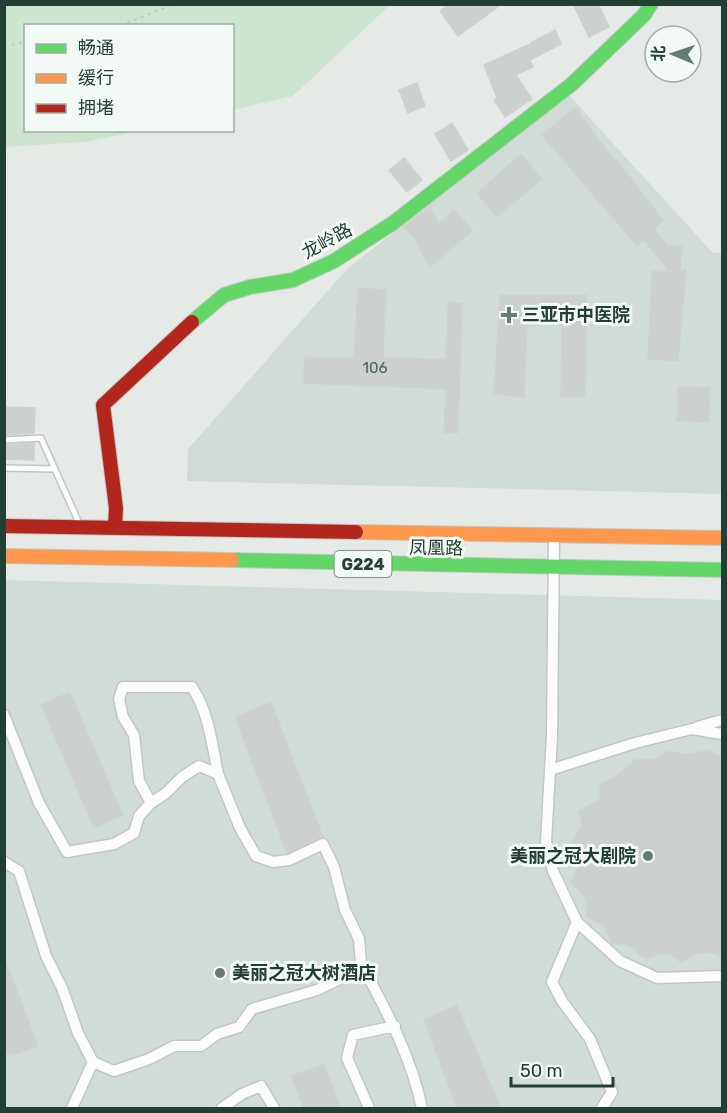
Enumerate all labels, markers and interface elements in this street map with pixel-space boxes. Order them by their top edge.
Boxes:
legend [24,24,234,132]
north arrow [643,24,703,84]
text: 畅通 [78,37,114,59]
text: 北 [649,45,668,62]
text: 缓行 [78,67,114,89]
text: 拥堵 [78,97,114,119]
street label: 龙岭路 [298,218,356,264]
place label: 三亚市中医院 [522,304,630,326]
marker: 三亚市中医院 [500,306,518,324]
house number: 106 [363,359,388,377]
street label: 凤凰路 [409,537,463,559]
road number: G224 [334,551,392,577]
place label: 美丽之冠大剧院 [510,845,636,867]
marker: 美丽之冠大剧院 [641,849,655,863]
place label: 美丽之冠大树酒店 [232,962,376,984]
marker: 美丽之冠大树酒店 [213,966,227,980]
scale bar [511,1050,613,1088]
text: 50 m [520,1060,563,1082]

